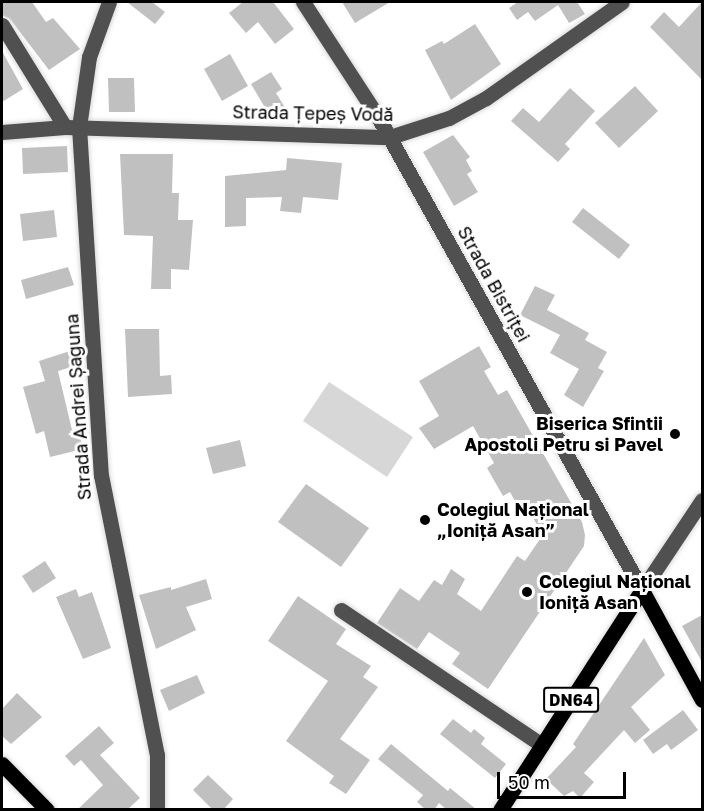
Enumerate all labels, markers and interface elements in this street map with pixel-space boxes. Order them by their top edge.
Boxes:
street label: Strada Țepeș Vodă [232,101,394,125]
street label: Strada Bistriței [453,222,535,346]
street label: Strada Andrei Șaguna [61,313,95,501]
place label: Biserica Sfintii Apostoli Petru si Pavel [464,413,663,456]
marker: Biserica Sfintii Apostoli Petru si Pavel [668,427,682,441]
place label: Colegiul Național „Ioniță Asan” [437,499,589,542]
marker: Colegiul Național „Ioniță Asan” [418,513,432,527]
place label: Colegiul Național Ioniță Asan [539,571,691,614]
marker: Colegiul Național Ioniță Asan [520,585,534,599]
road number: DN64 [542,687,600,713]
scale bar [500,760,629,798]
text: 50 m [508,771,550,793]

